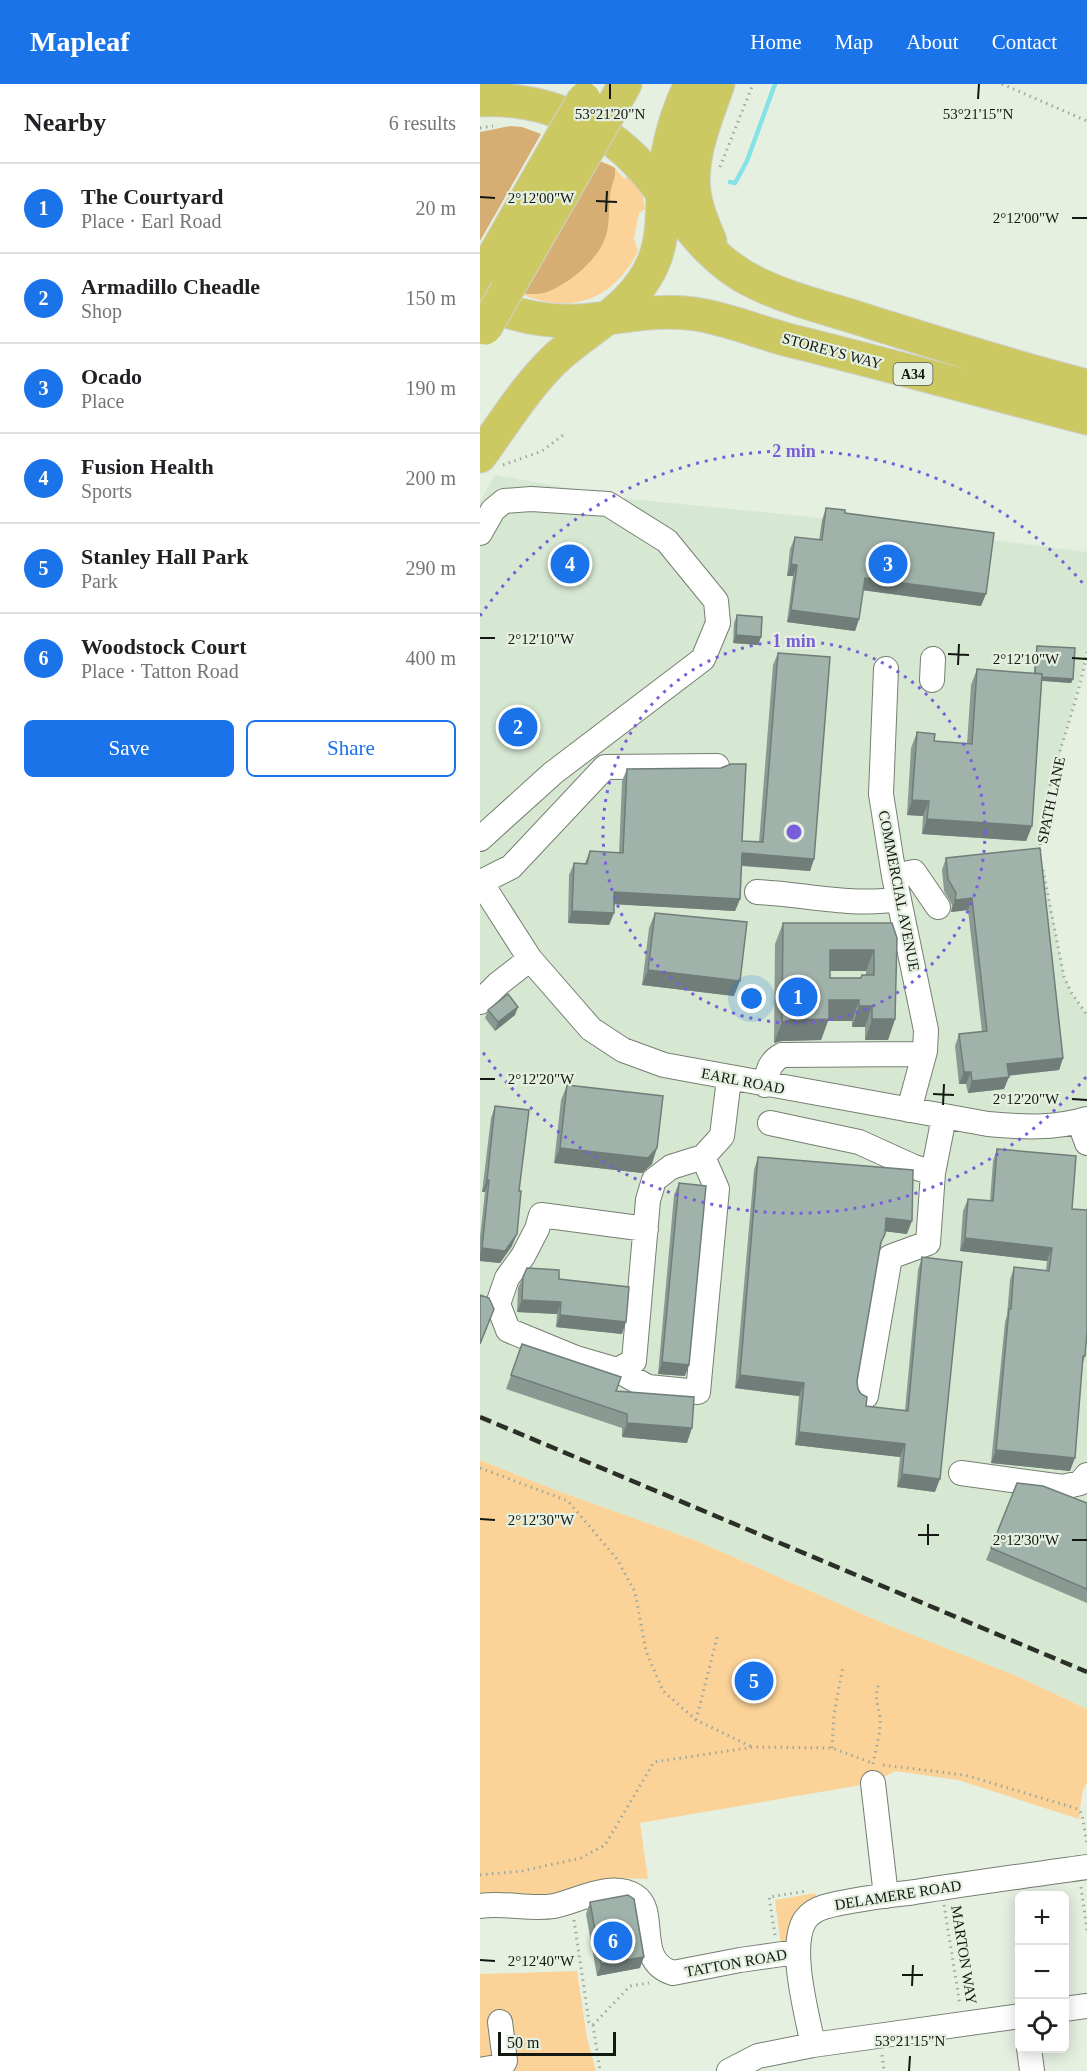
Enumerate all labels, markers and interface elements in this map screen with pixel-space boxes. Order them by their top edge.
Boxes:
text: Mapleaf [30,26,130,57]
text: Home [750,30,802,54]
text: Map [835,30,873,54]
text: About [906,30,959,54]
text: Contact [992,30,1057,54]
text: 53°21'20"N [575,106,645,122]
text: 53°21'15"N [943,106,1013,122]
text: Nearby [24,108,106,137]
text: 6 results [389,112,456,134]
text: The Courtyard [81,184,223,209]
text: 2°12'00"W [508,190,575,206]
text: 1 [39,197,49,219]
text: 20 m [415,197,456,219]
text: Place · Earl Road [81,210,222,232]
text: 2°12'00"W [993,210,1060,226]
text: Armadillo Cheadle [81,274,260,299]
text: 2 [39,287,49,309]
text: 150 m [405,287,456,309]
text: Shop [81,300,122,322]
street label: STOREYS WAY [780,330,884,372]
road number: A34 [894,363,932,385]
text: Ocado [81,364,142,389]
text: 3 [39,377,49,399]
text: 190 m [405,377,456,399]
text: Place [81,390,124,412]
text: 2 min [772,441,816,461]
text: Fusion Health [81,454,214,479]
text: 4 [39,467,49,489]
text: 200 m [405,467,456,489]
text: Sports [81,480,132,502]
pin: 4 [550,542,590,586]
pin: 3 [868,542,908,586]
text: Stanley Hall Park [81,544,248,569]
text: 5 [39,557,49,579]
text: 290 m [405,557,456,579]
text: Park [81,570,118,592]
text: 2°12'10"W [508,631,575,647]
text: 1 min [772,631,816,651]
text: Woodstock Court [81,634,247,659]
text: 6 [39,647,49,669]
text: 400 m [405,647,456,669]
text: 2°12'10"W [993,651,1060,667]
text: Place · Tatton Road [81,660,239,682]
pin: 2 [498,704,537,750]
button: Save [24,720,234,777]
button: Share [246,720,456,777]
street label: SPATH LANE [1034,755,1068,845]
street label: COMMERCIAL AVENUE [876,809,922,973]
centre of rings [784,822,804,842]
pin: 1 [778,974,818,1020]
your location [737,984,766,1013]
street label: EARL ROAD [700,1065,786,1097]
text: 2°12'20"W [508,1071,575,1087]
text: 2°12'20"W [993,1091,1060,1107]
text: 2°12'30"W [508,1512,575,1528]
text: 2°12'30"W [993,1532,1060,1548]
pin: 5 [734,1658,774,1704]
street label: DELAMERE ROAD [834,1877,963,1913]
map controls [1015,1891,1069,2053]
button: + [1015,1891,1069,1945]
street label: MARTON WAY [948,1904,980,2006]
pin: 6 [594,1918,632,1964]
button: − [1015,1945,1069,1999]
street label: TATTON ROAD [684,1946,788,1980]
text: 2°12'40"W [508,1953,575,1969]
button: locate [1015,1999,1069,2053]
scale bar [498,2029,616,2056]
text: 53°21'15"N [875,2033,945,2049]
text: 50 m [507,2034,539,2051]

